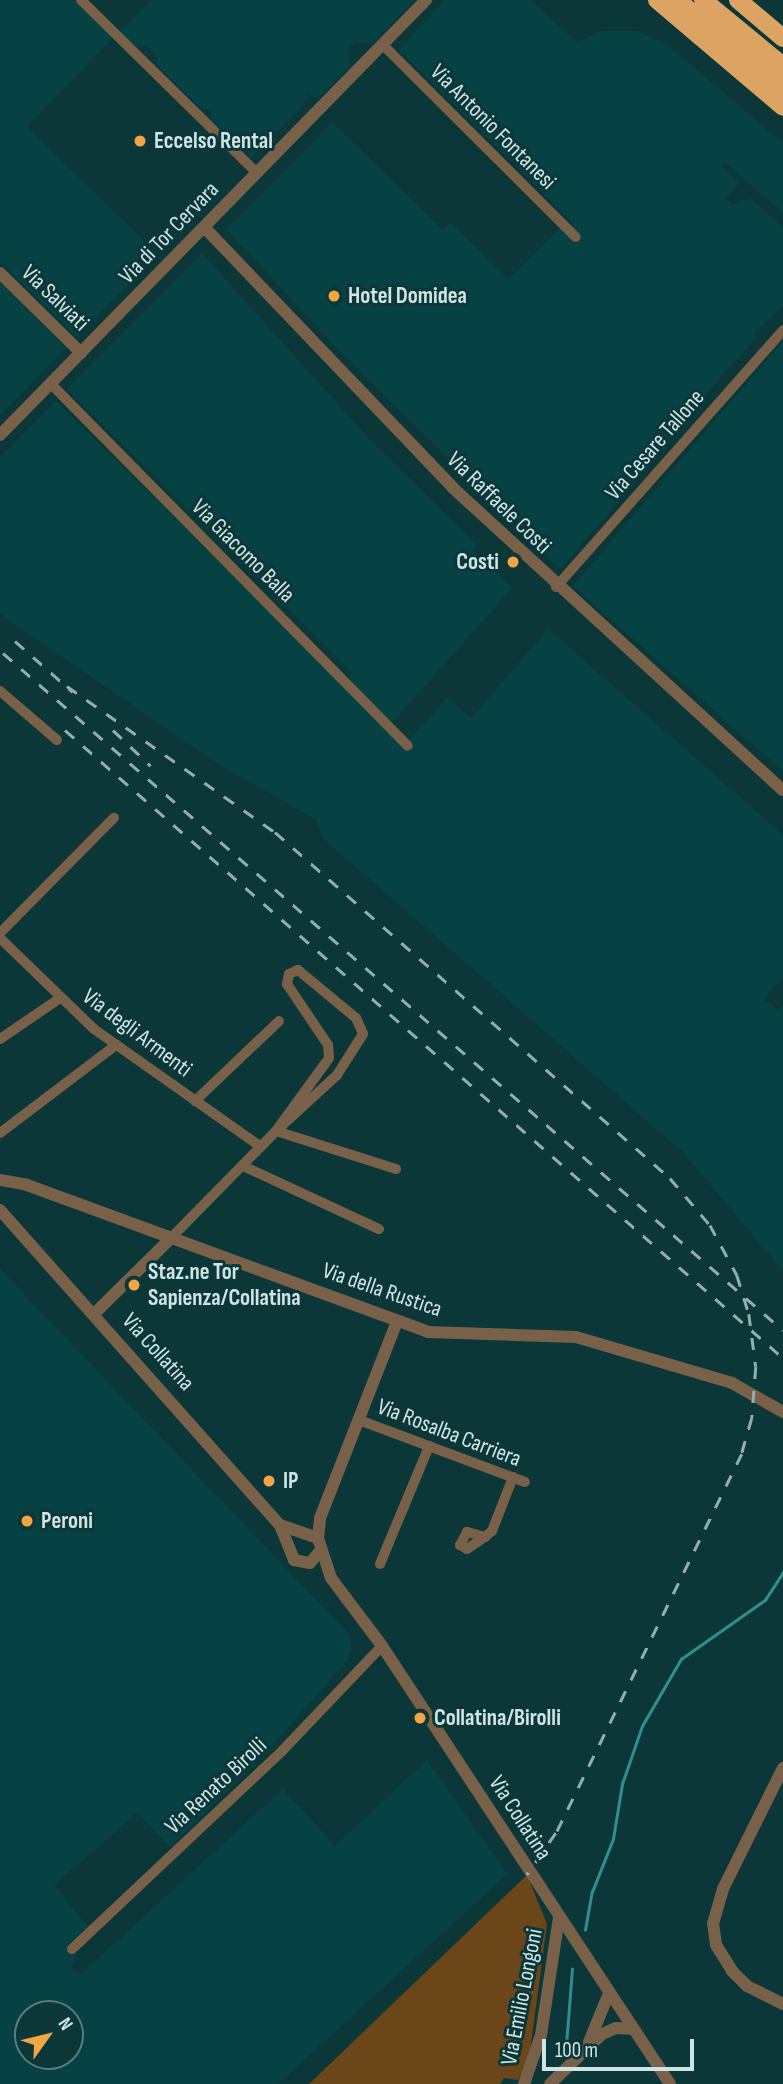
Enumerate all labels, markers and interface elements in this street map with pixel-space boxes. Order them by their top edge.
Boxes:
street label: Via Antonio Fontanesi [424,58,562,196]
place label: Eccelso Rental [154,127,273,155]
marker: Eccelso Rental [132,133,148,149]
street label: Via di Tor Cervara [113,176,225,290]
street label: Via Salviati [15,259,95,337]
place label: Hotel Domidea [348,282,467,310]
marker: Hotel Domidea [326,288,342,304]
street label: Via Cesare Tallone [600,384,710,506]
street label: Via Raffaele Costi [441,446,557,560]
street label: Via Giacomo Balla [186,494,300,608]
place label: Costi [456,548,499,576]
marker: Costi [505,554,521,570]
street label: Via degli Armenti [77,983,197,1083]
street label: Via della Rustica [319,1257,445,1323]
place label: Staz.ne Tor Sapienza/Collatina [148,1258,301,1312]
marker: Staz.ne Tor Sapienza/Collatina [126,1277,142,1293]
street label: Via Collatina [116,1307,200,1397]
street label: Via Rosalba Carriera [373,1393,525,1473]
place label: IP [283,1467,299,1495]
marker: IP [261,1473,277,1489]
place label: Peroni [41,1507,93,1535]
marker: Peroni [19,1513,35,1529]
place label: Collatina/Birolli [434,1704,561,1732]
marker: Collatina/Birolli [412,1710,428,1726]
street label: Via Renato Birolli [159,1732,273,1840]
street label: Via Collatina [483,1771,557,1865]
street label: Via Emilio Longoni [495,1926,549,2068]
north arrow [14,2000,84,2070]
text: N [53,2013,78,2035]
scale bar [545,2024,697,2068]
text: 100 m [555,2038,598,2063]

